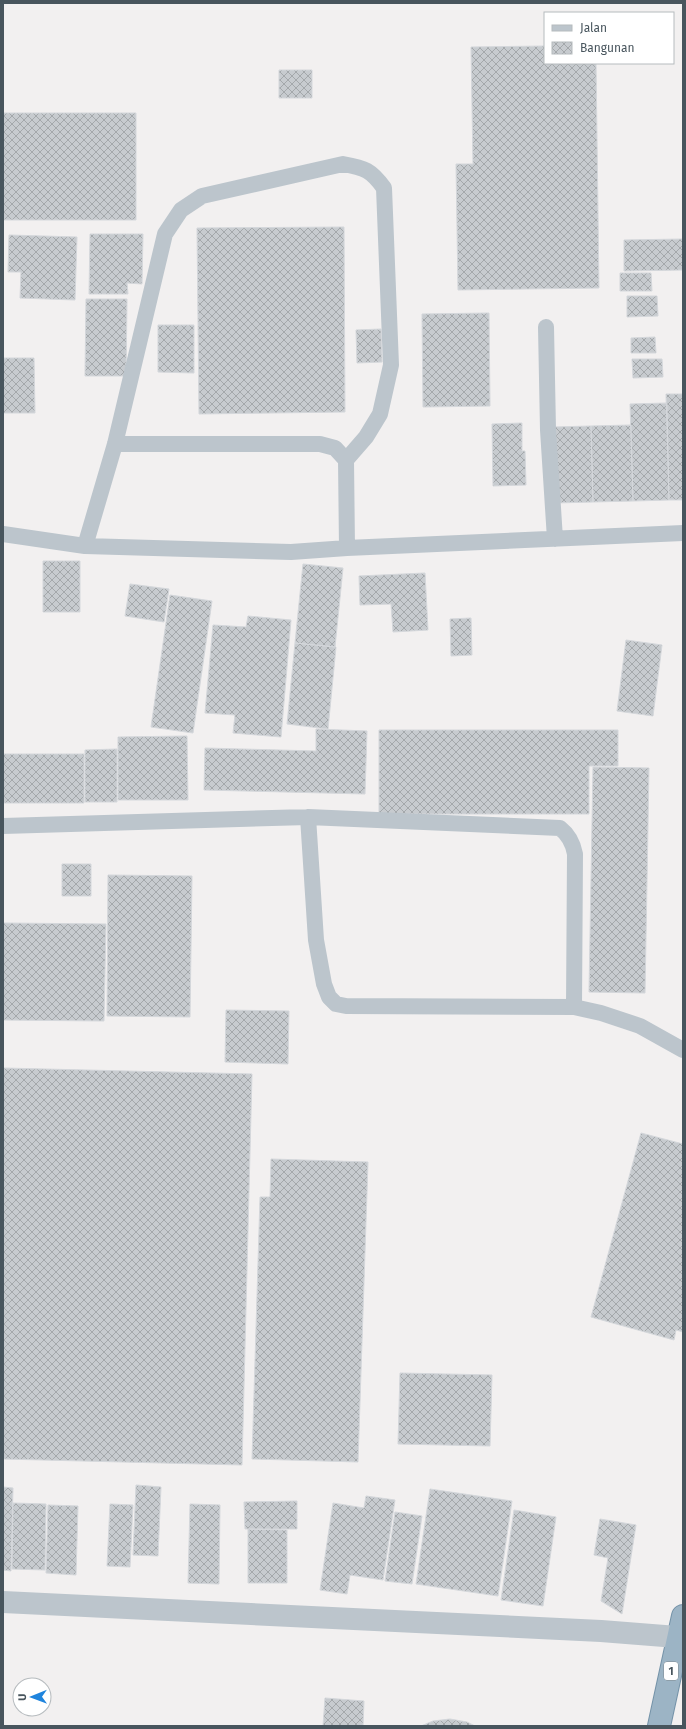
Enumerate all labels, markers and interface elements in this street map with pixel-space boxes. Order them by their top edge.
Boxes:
legend [544,12,674,64]
text: Jalan [580,21,607,35]
text: Bangunan [580,41,635,55]
road number: 1 [664,1662,678,1680]
north arrow [12,1677,52,1717]
text: U [16,1693,29,1701]

